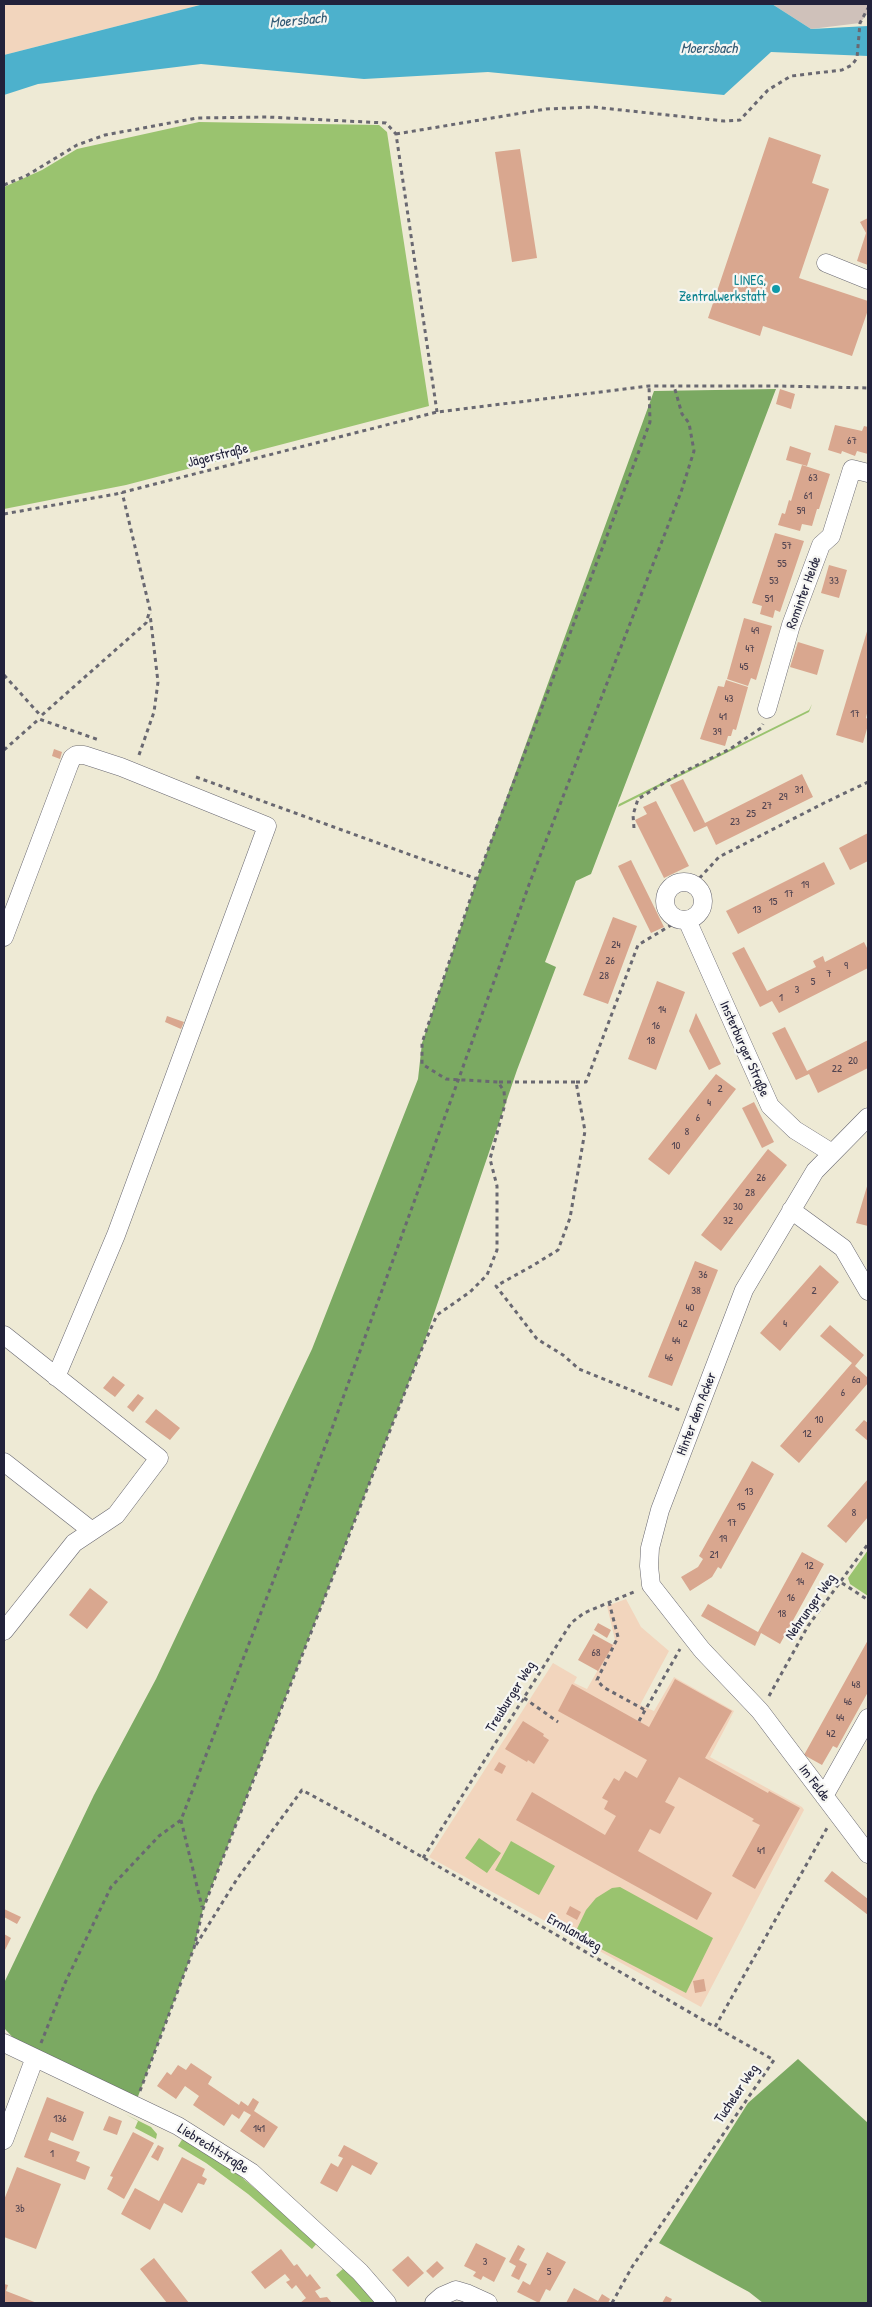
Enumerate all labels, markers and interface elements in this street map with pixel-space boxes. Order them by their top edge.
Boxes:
water label: Moersbach [269,10,327,32]
water label: Moersbach [681,40,737,58]
place label: LINEG, Zentralwerkstatt [679,273,766,306]
marker: LINEG, Zentralwerkstatt [770,283,782,295]
house number: 67 [847,434,857,448]
street label: Jägerstraße [186,440,250,472]
house number: 63 [808,471,818,485]
house number: 61 [804,489,812,503]
house number: 59 [797,504,805,518]
house number: 57 [782,539,792,553]
street label: Rominter Heide [783,554,825,632]
house number: 55 [777,557,787,571]
house number: 53 [769,574,779,588]
house number: 33 [829,574,839,588]
house number: 51 [765,592,773,606]
house number: 49 [751,624,759,638]
house number: 47 [745,642,755,656]
house number: 45 [740,660,748,674]
house number: 43 [724,692,734,706]
house number: 17 [850,707,860,721]
house number: 41 [719,710,727,724]
house number: 39 [713,725,721,739]
house number: 31 [795,783,803,797]
house number: 29 [778,790,788,804]
house number: 27 [762,799,772,813]
house number: 25 [746,807,756,821]
house number: 23 [730,815,740,829]
house number: 19 [801,878,809,892]
house number: 17 [784,887,794,901]
house number: 15 [769,895,777,909]
house number: 13 [753,903,761,917]
house number: 24 [611,938,621,952]
house number: 26 [605,954,615,968]
house number: 9 [844,959,848,973]
house number: 7 [826,967,832,981]
house number: 28 [599,969,609,983]
house number: 5 [811,975,815,989]
house number: 3 [795,983,799,997]
house number: 1 [779,991,783,1005]
street label: Insterburger Straße [715,999,773,1099]
house number: 14 [658,1003,666,1017]
house number: 16 [652,1019,660,1033]
house number: 18 [647,1034,655,1048]
house number: 20 [848,1054,858,1068]
house number: 22 [832,1062,842,1076]
house number: 2 [717,1082,723,1096]
house number: 4 [707,1096,711,1110]
house number: 6 [696,1111,700,1125]
house number: 8 [685,1125,689,1139]
house number: 10 [672,1139,680,1153]
house number: 26 [756,1171,766,1185]
house number: 28 [745,1186,755,1200]
house number: 30 [733,1200,743,1214]
house number: 32 [723,1214,733,1228]
house number: 36 [698,1268,708,1282]
house number: 38 [691,1284,701,1298]
house number: 2 [811,1284,817,1298]
house number: 40 [685,1301,695,1315]
house number: 42 [678,1317,688,1331]
house number: 4 [783,1317,787,1331]
house number: 44 [672,1334,680,1348]
house number: 46 [665,1351,673,1365]
street label: Hinter dem Acker [673,1370,721,1458]
house number: 6a [852,1373,860,1387]
house number: 6 [841,1386,845,1400]
house number: 10 [815,1413,823,1427]
house number: 12 [802,1427,812,1441]
house number: 13 [745,1485,753,1499]
house number: 15 [737,1500,745,1514]
house number: 8 [852,1506,856,1520]
house number: 17 [727,1516,737,1530]
house number: 19 [719,1532,727,1546]
house number: 21 [709,1548,719,1562]
house number: 12 [804,1559,814,1573]
street label: Nehrunger Weg [782,1571,840,1643]
house number: 14 [796,1575,804,1589]
house number: 16 [787,1591,795,1605]
house number: 18 [778,1607,786,1621]
house number: 68 [591,1646,601,1660]
street label: Treuburger Weg [482,1658,540,1736]
house number: 48 [852,1678,860,1692]
house number: 46 [844,1695,852,1709]
house number: 44 [836,1711,844,1725]
house number: 42 [826,1727,836,1741]
street label: Im Felde [795,1761,833,1805]
house number: 41 [757,1844,765,1858]
street label: Ermlandweg [544,1911,604,1955]
street label: Tucheler Weg [711,2061,763,2127]
house number: 136 [53,2112,67,2126]
street label: Liebrechtstraße [174,2120,252,2178]
house number: 141 [253,2122,265,2136]
house number: 1 [50,2147,54,2161]
house number: 3b [15,2202,25,2216]
house number: 3 [483,2255,487,2269]
house number: 5 [547,2265,551,2279]

